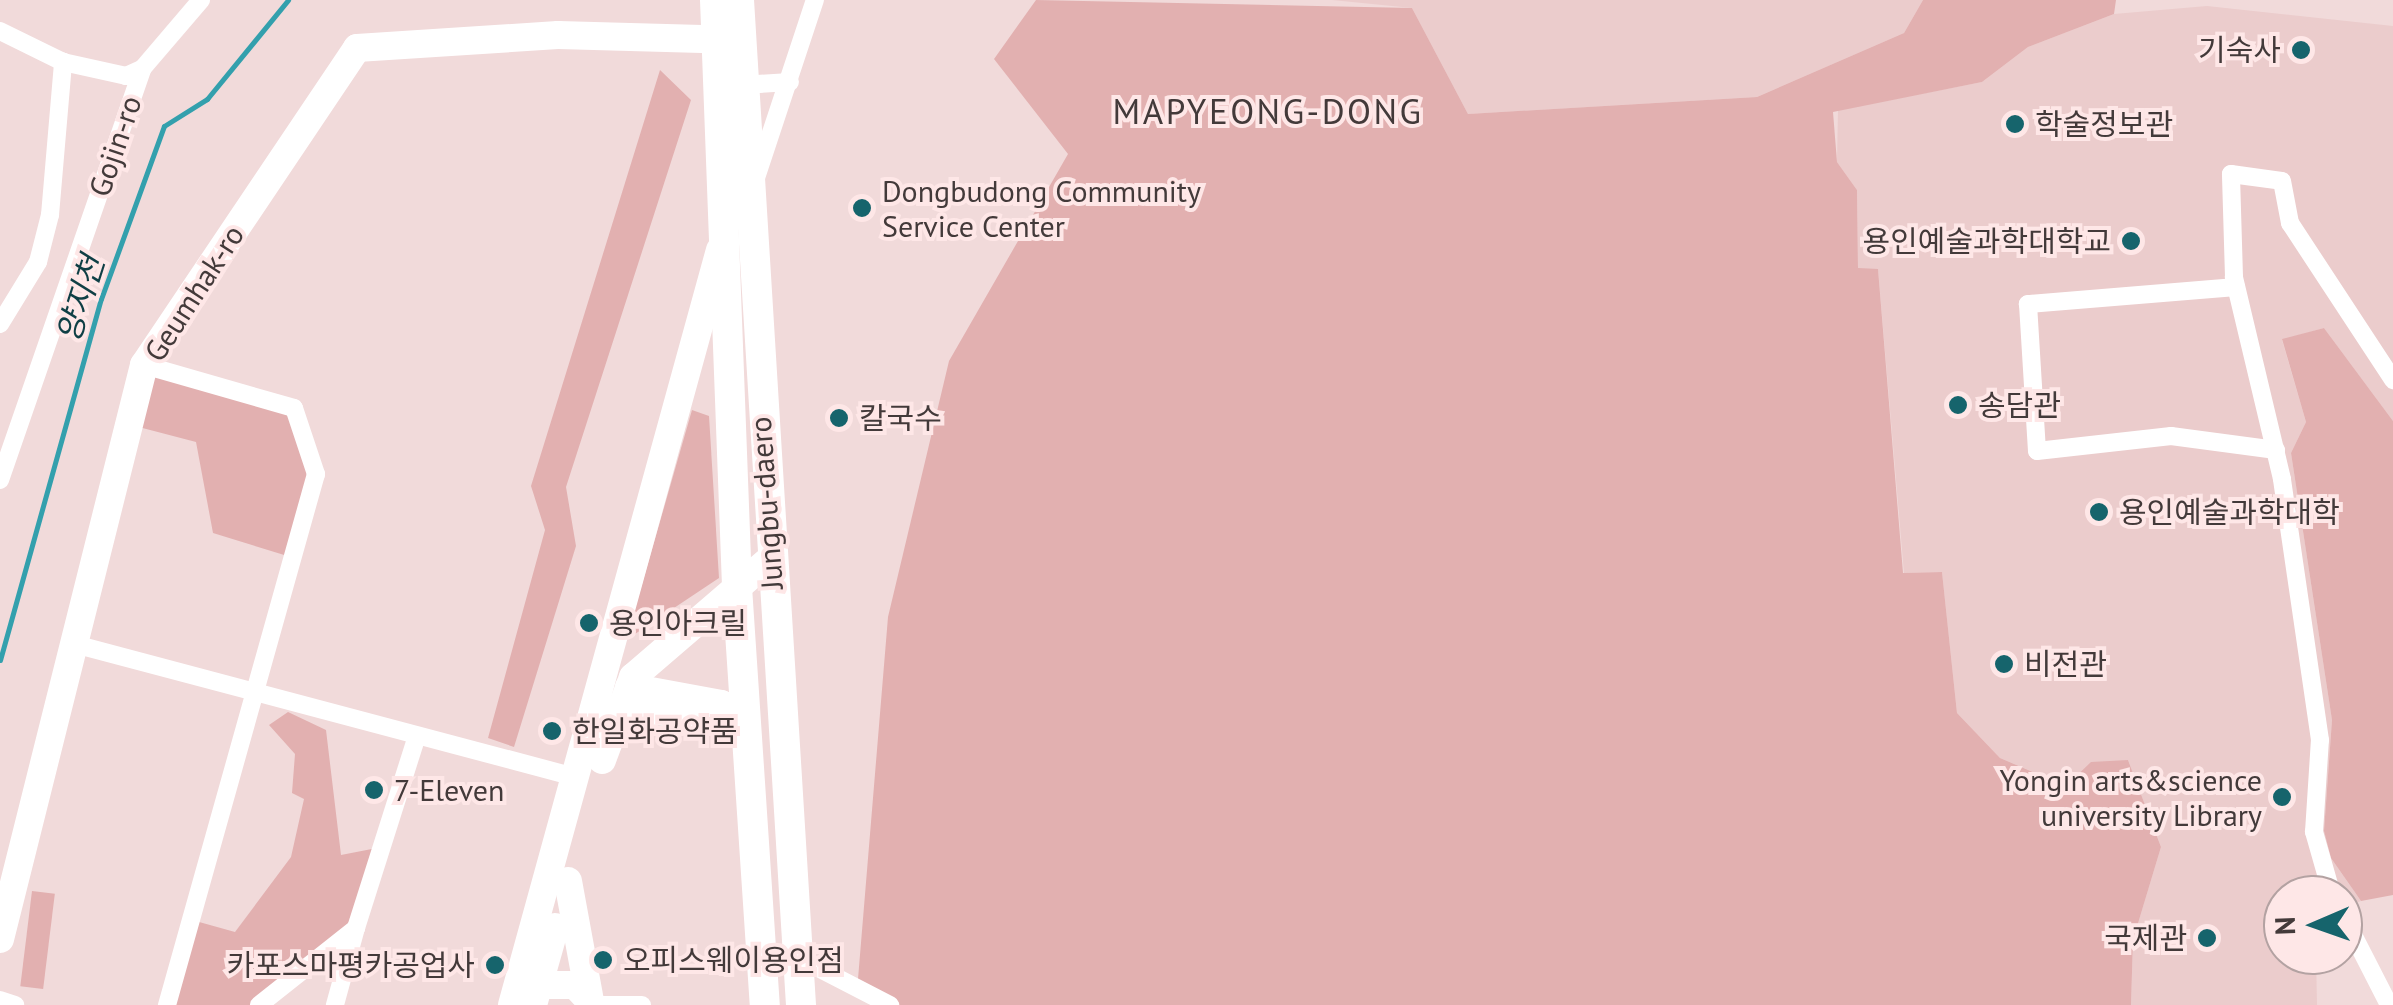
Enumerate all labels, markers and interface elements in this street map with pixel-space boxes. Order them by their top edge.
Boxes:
place label: 기숙사 [2198,32,2281,68]
marker: 기숙사 [2290,39,2312,61]
district label: MAPYEONG-DONG [1113,90,1423,132]
street label: Gojin-ro [81,91,149,201]
place label: 학술정보관 [2035,106,2173,142]
marker: 학술정보관 [2004,113,2026,135]
place label: Dongbudong Community Service Center [882,173,1201,244]
marker: Dongbudong Community Service Center [851,197,873,219]
street label: Geumhak-ro [137,218,251,368]
place label: 용인예술과학대학교 [1863,223,2111,259]
marker: 용인예술과학대학교 [2120,230,2142,252]
water label: 양지천 [48,251,112,347]
place label: 송담관 [1978,387,2061,423]
marker: 송담관 [1947,394,1969,416]
place label: 칼국수 [859,400,942,436]
marker: 칼국수 [828,407,850,429]
street label: Jungbu-daero [742,415,790,591]
place label: 용인예술과학대학 [2119,494,2340,530]
marker: 용인예술과학대학 [2088,501,2110,523]
place label: 용인아크릴 [609,605,747,641]
marker: 용인아크릴 [578,612,600,634]
place label: 비전관 [2024,646,2107,682]
marker: 비전관 [1993,653,2015,675]
place label: 한일화공약품 [572,713,738,749]
marker: 한일화공약품 [541,720,563,742]
place label: Yongin arts&science university Library [2000,762,2262,832]
place label: 7-Eleven [394,772,504,808]
marker: 7-Eleven [363,779,385,801]
marker: Yongin arts&science university Library [2271,786,2293,808]
north arrow [2263,875,2363,975]
text: N [2266,916,2303,936]
place label: 국제관 [2104,920,2187,956]
marker: 국제관 [2196,927,2218,949]
place label: 오피스웨이용인점 [623,942,844,978]
place label: 카포스마평카공업사 [227,947,475,983]
marker: 오피스웨이용인점 [592,949,614,971]
marker: 카포스마평카공업사 [484,954,506,976]

